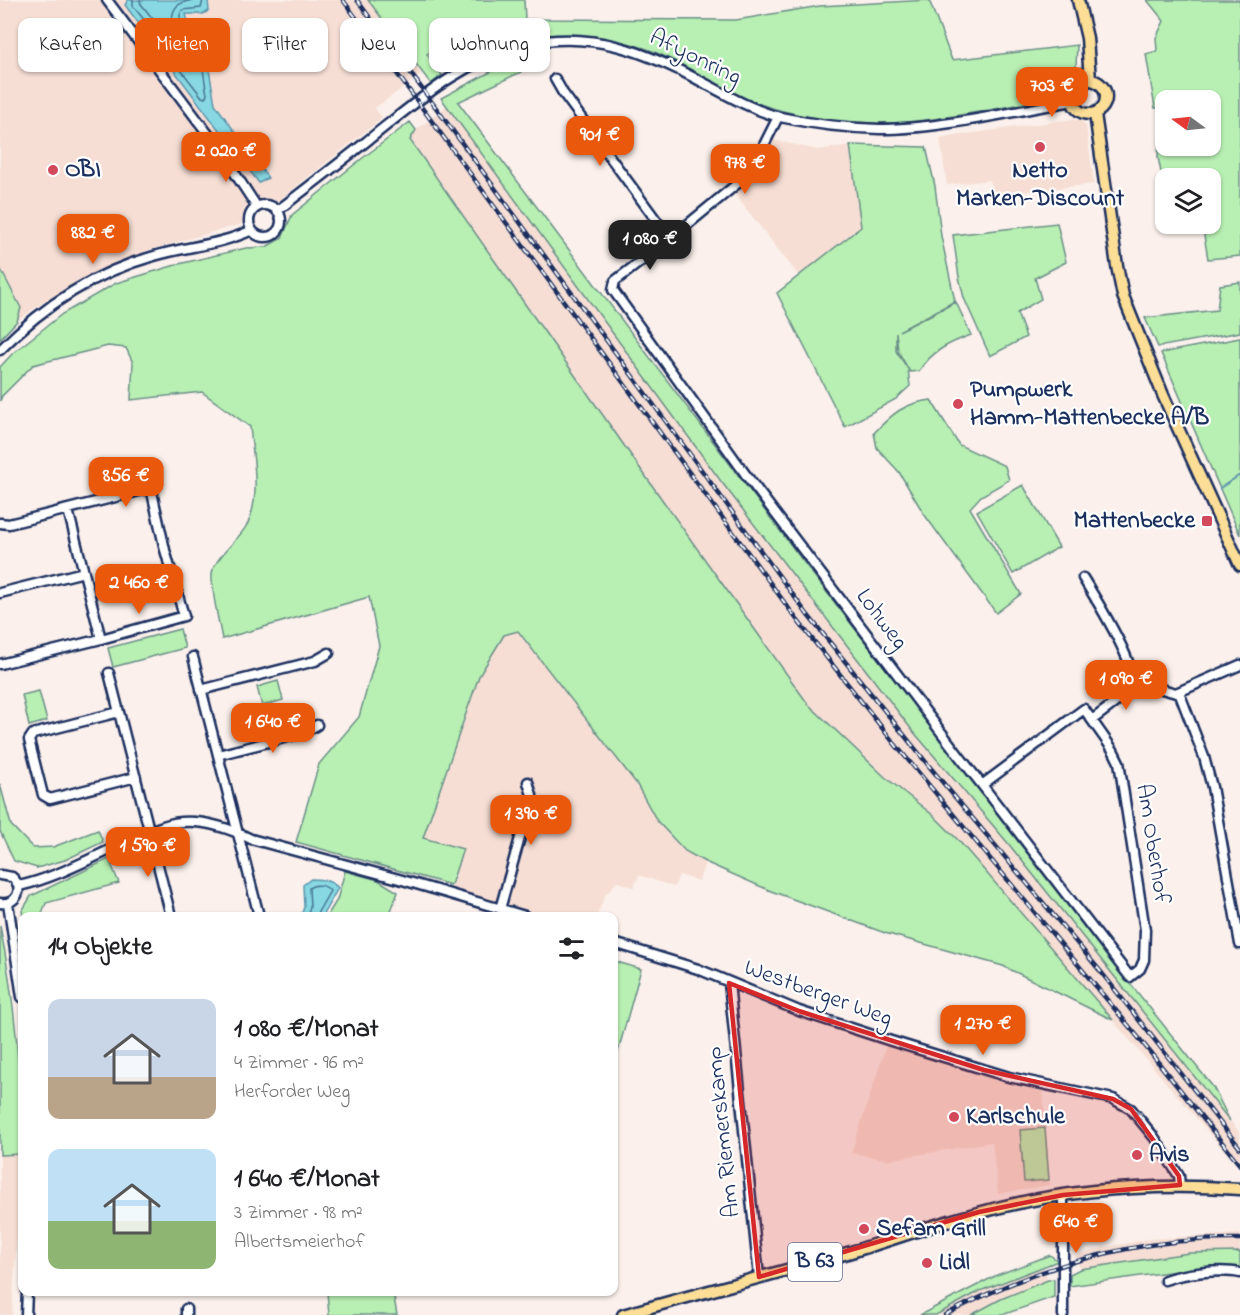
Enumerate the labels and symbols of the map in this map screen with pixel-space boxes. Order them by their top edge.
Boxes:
street label: Afyonring [643,21,747,96]
pin: 703 € [1010,67,1094,118]
north arrow [1155,90,1221,156]
pin: 901 € [558,116,642,167]
pin: 2 020 € [171,132,281,183]
marker: Netto Marken-Discount [1033,140,1047,154]
pin: 978 € [703,144,787,195]
place label: OBI [65,153,101,188]
place label: Netto Marken-Discount [956,154,1125,217]
marker: OBI [46,163,60,177]
pin: 882 € [51,214,135,265]
pin: 1 080 € [595,220,705,271]
place label: Pumpwerk Hamm-Mattenbecke A/B [970,373,1209,436]
marker: Pumpwerk Hamm-Mattenbecke A/B [951,397,965,411]
pin: 856 € [84,457,168,508]
place label: Mattenbecke [1073,504,1196,539]
marker: Mattenbecke [1200,514,1214,528]
pin: 2 460 € [84,564,194,615]
street label: Lohweg [846,582,916,658]
pin: 1 090 € [1071,660,1181,711]
pin: 1 640 € [218,703,328,754]
street label: Am Oberhof [1125,781,1179,907]
pin: 1 390 € [476,795,586,846]
pin: 1 590 € [93,827,203,878]
street label: Westberger Weg [739,951,897,1037]
pin: 1 270 € [928,1005,1038,1056]
one-way arrow [826,1017,845,1028]
street label: Am Riemerskamp [698,1045,750,1219]
place label: Karlschule [966,1100,1066,1135]
marker: Karlschule [947,1110,961,1124]
one-way arrow [1132,1111,1145,1127]
place label: Avis [1149,1138,1190,1173]
marker: Avis [1130,1148,1144,1162]
pin: 640 € [1034,1203,1118,1254]
place label: Sefam Grill [876,1212,986,1247]
marker: Sefam Grill [857,1222,871,1236]
road number: B 63 [788,1243,842,1281]
place label: Lidl [939,1246,970,1281]
marker: Lidl [920,1256,934,1270]

